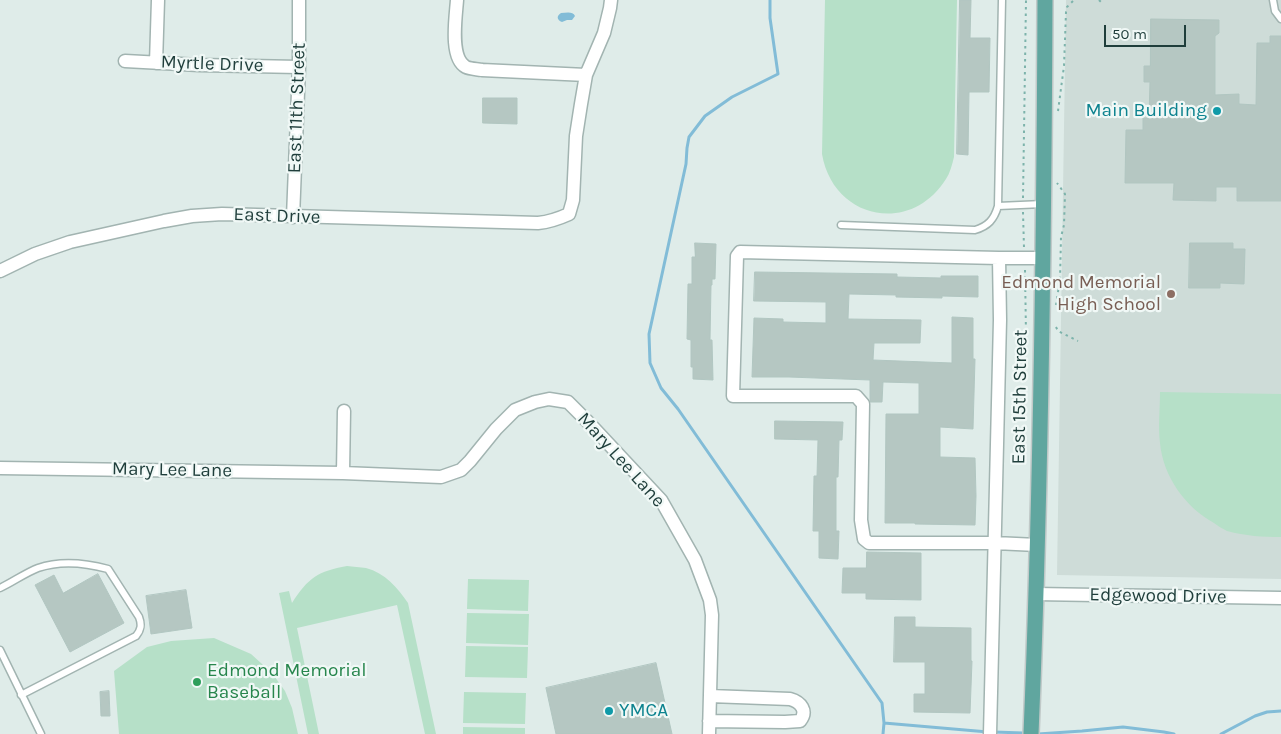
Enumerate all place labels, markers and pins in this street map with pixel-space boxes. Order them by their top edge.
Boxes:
place label: Main Building [1085,100,1207,122]
marker: Main Building [1211,105,1223,117]
place label: Edmond Memorial High School [1001,272,1161,316]
marker: Edmond Memorial High School [1165,288,1177,300]
place label: Edmond Memorial Baseball [207,660,367,704]
marker: Edmond Memorial Baseball [191,676,203,688]
place label: YMCA [619,700,668,722]
marker: YMCA [603,705,615,717]

